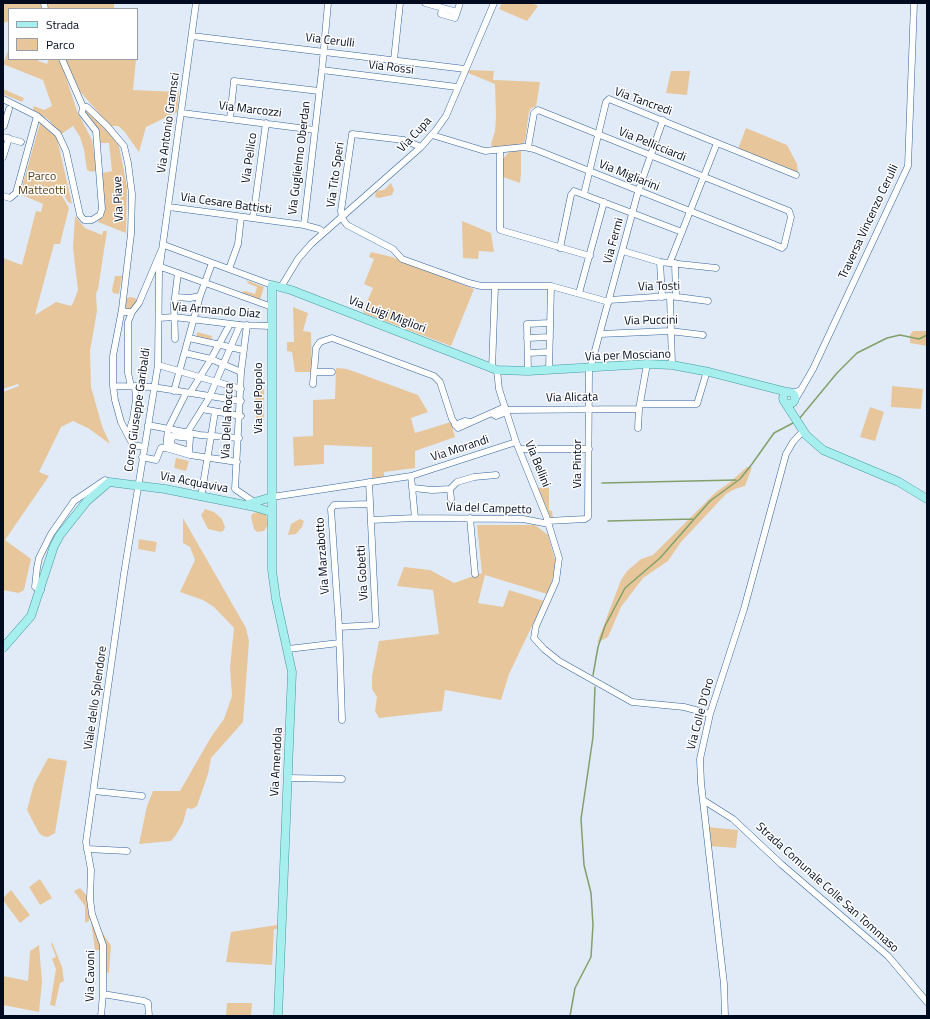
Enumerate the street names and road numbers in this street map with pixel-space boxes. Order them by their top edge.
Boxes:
street label: Via Cerulli [305,31,355,51]
street label: Via Rossi [367,58,415,78]
street label: Via Antonio Gramsci [155,72,183,174]
street label: Via Tancredi [612,85,674,119]
street label: Via Marcozzi [218,99,282,121]
street label: Via Guglielmo Oberdan [286,100,314,216]
street label: Via Cupa [395,114,435,156]
street label: Via Pellicciardi [616,125,688,165]
street label: Via Pellico [239,132,261,184]
street label: Via Tito Speri [324,141,348,209]
street label: Via Migliarini [596,157,662,195]
street label: Traversa Vincenzo Cerulli [836,162,902,282]
street label: Via Piave [111,176,127,222]
street label: Via Cesare Battisti [179,190,273,218]
street label: Via Fermi [601,216,627,266]
street label: Via Tosti [638,279,680,295]
street label: Via Luigi Migliori [346,294,428,336]
street label: Via Armando Diaz [171,300,261,322]
street label: Via Puccini [624,313,678,329]
street label: Corso Giuseppe Garibaldi [122,347,154,473]
street label: Via per Mosciano [585,347,671,365]
street label: Via del Popolo [252,362,266,434]
street label: Via Della Rocca [219,383,237,459]
street label: Via Alicata [546,390,598,406]
street label: Via Morandi [429,433,491,465]
street label: Via Bellini [521,439,553,489]
street label: Via Pintor [571,439,585,489]
street label: Via Acquaviva [159,469,229,497]
street label: Via del Campetto [446,500,532,518]
street label: Via Marzabotto [313,517,333,595]
street label: Via Gobetti [354,545,372,601]
street label: Viale dello Splendore [82,645,110,751]
street label: Via Colle D'Oro [684,677,718,751]
street label: Via Amendola [268,727,286,797]
street label: Strada Comunale Colle San Tommaso [753,820,901,956]
street label: Via Cavoni [83,950,99,1002]

